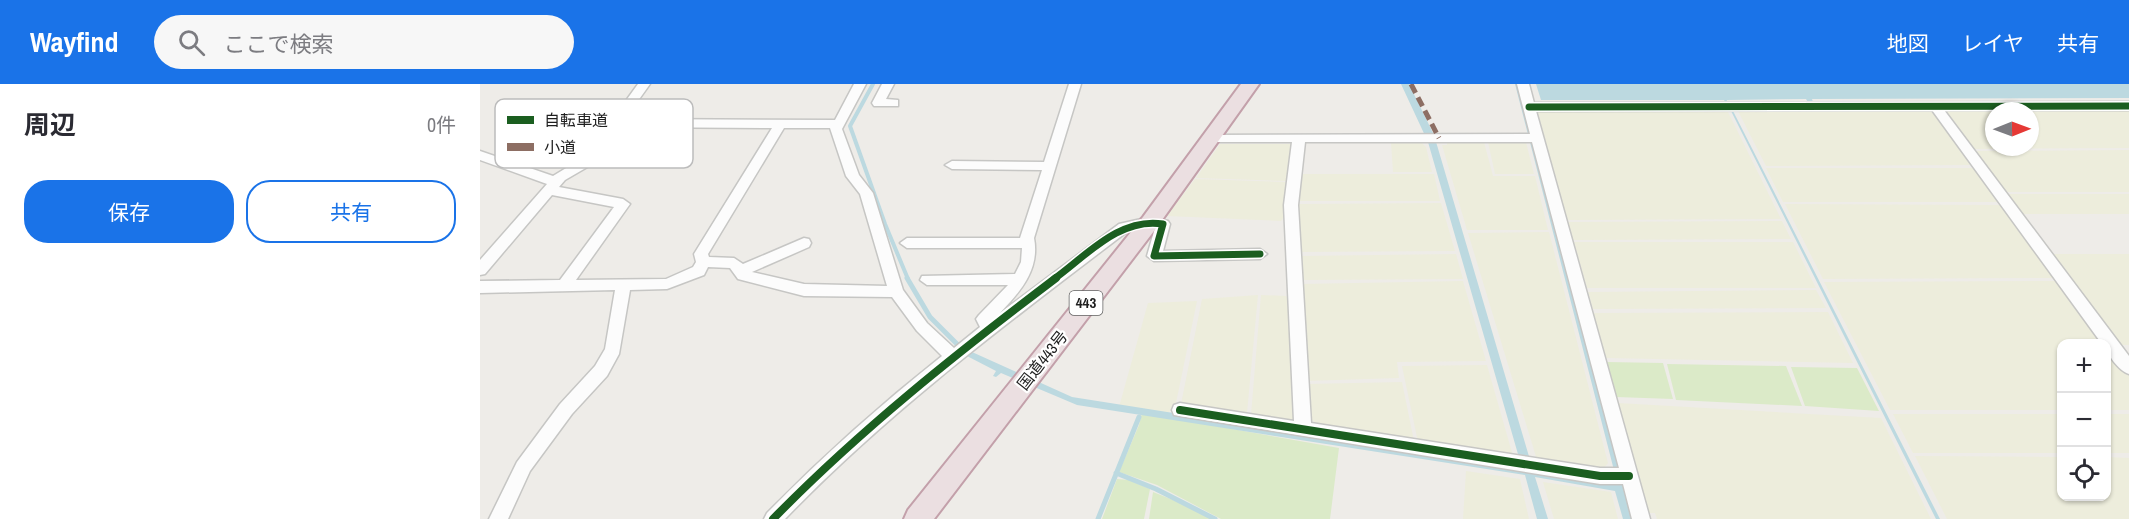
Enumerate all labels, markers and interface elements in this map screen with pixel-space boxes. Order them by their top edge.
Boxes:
search box [154,15,574,69]
text: Wayfind [30,23,118,61]
icon: search [175,26,208,59]
text: ここで検索 [223,29,333,59]
text: 地図 [1887,29,1929,58]
text: レイヤ [1962,29,2024,58]
text: 共有 [2057,29,2099,58]
legend [495,99,693,168]
north arrow [1985,102,2039,156]
text: 周辺 [24,107,76,142]
text: 自転車道 [544,109,608,131]
text: 0件 [427,111,456,138]
text: 小道 [544,136,576,158]
button: 保存 [24,180,234,243]
button: 共有 [246,180,456,243]
road number: 443 [1070,291,1102,315]
street label: 国道443号 [1012,326,1072,394]
map controls [2057,339,2111,501]
button: + [2057,339,2111,393]
button: − [2057,393,2111,447]
button: locate [2057,447,2111,501]

